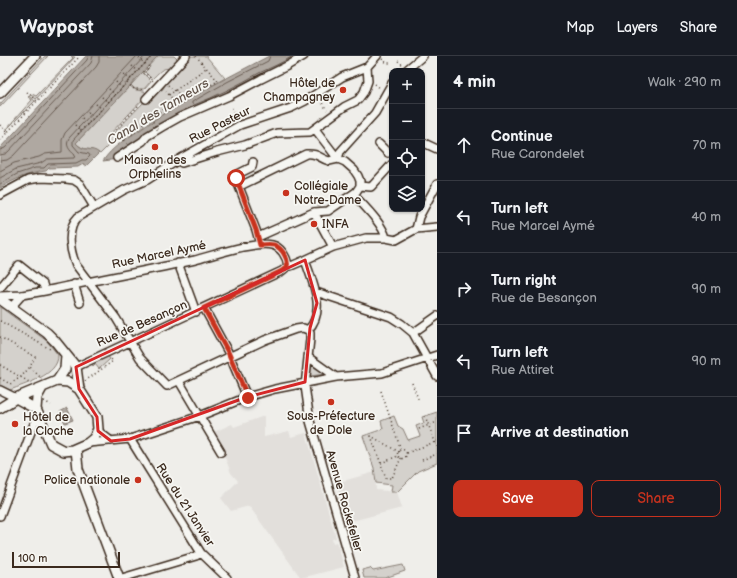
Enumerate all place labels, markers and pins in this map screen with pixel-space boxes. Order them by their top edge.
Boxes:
place label: Hôtel de Champagney [263,76,336,105]
marker: Hôtel de Champagney [338,85,348,95]
marker: Maison des Orphelins [150,142,160,152]
place label: Maison des Orphelins [124,153,186,182]
place label: Collégiale Notre-Dame [294,179,361,208]
marker: Collégiale Notre-Dame [281,188,291,198]
place label: INFA [322,217,349,232]
marker: INFA [309,219,319,229]
marker: Sous-Préfecture de Dole [326,397,336,407]
place label: Sous-Préfecture de Dole [287,409,375,438]
place label: Hôtel de la Cloche [23,410,74,439]
marker: Hôtel de la Cloche [10,419,20,429]
place label: Police nationale [44,473,130,488]
marker: Police nationale [133,475,143,485]

